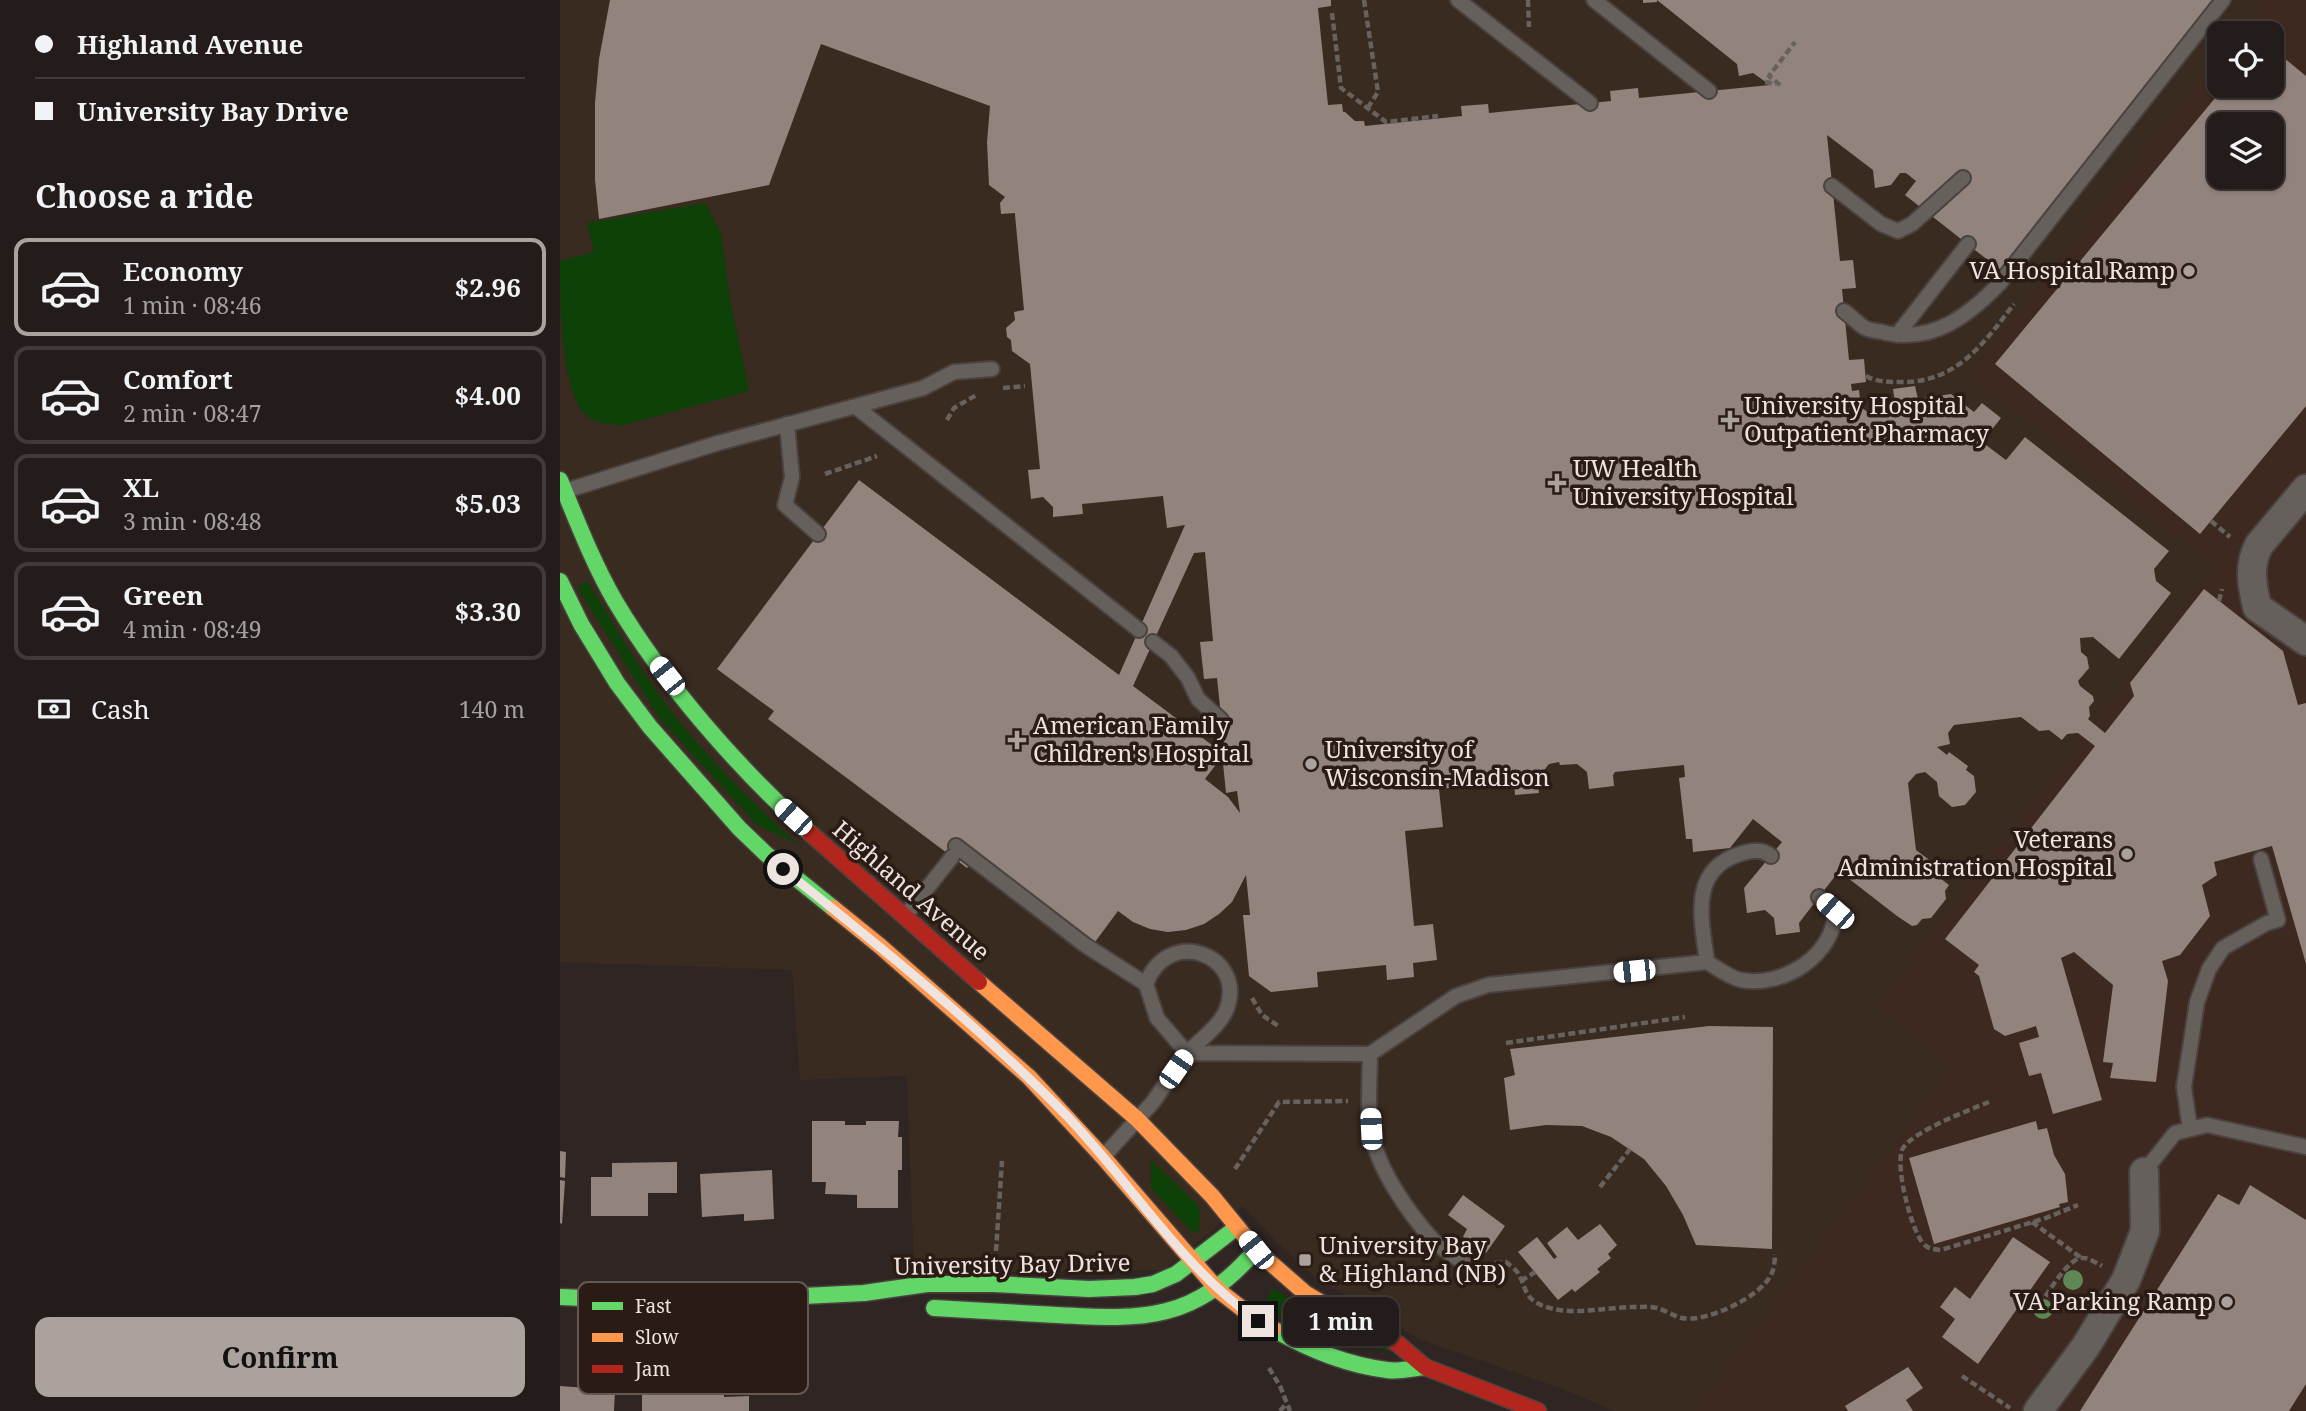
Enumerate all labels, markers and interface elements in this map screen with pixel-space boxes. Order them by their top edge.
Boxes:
map controls [2207,21,2284,189]
button: locate [2207,21,2284,98]
text: Highland Avenue [77,26,303,62]
text: University Bay Drive [77,93,349,129]
button: layers [2207,112,2284,189]
text: Choose a ride [35,174,254,217]
text: Economy [123,253,243,289]
place label: VA Hospital Ramp [1969,253,2175,286]
icon: car [39,256,102,319]
marker: VA Hospital Ramp [2181,263,2197,279]
text: $2.96 [455,269,521,305]
text: 1 min · 08:46 [123,289,261,321]
text: Comfort [123,361,233,397]
icon: car [39,364,102,427]
text: $4.00 [455,377,521,413]
place label: University Hospital Outpatient Pharmacy [1744,388,1989,449]
text: 2 min · 08:47 [123,397,261,429]
marker: University Hospital Outpatient Pharmacy [1722,412,1738,428]
place label: UW Health University Hospital [1573,451,1794,512]
text: XL [123,469,159,505]
icon: car [39,472,102,535]
marker: UW Health University Hospital [1547,473,1567,493]
text: $5.03 [455,485,521,521]
text: 3 min · 08:48 [123,505,261,537]
text: Green [123,577,204,613]
icon: car [39,580,102,643]
text: $3.30 [455,593,521,629]
text: 4 min · 08:49 [123,613,261,645]
car [646,653,689,699]
icon: cash [35,690,73,728]
text: Cash [91,691,150,727]
text: 140 m [459,693,525,725]
place label: American Family Children's Hospital [1033,708,1250,769]
marker: American Family Children's Hospital [1007,730,1027,750]
place label: University of Wisconsin-Madison [1325,732,1550,793]
marker: University of Wisconsin-Madison [1303,756,1319,772]
car [771,795,816,839]
street label: Highland Avenue [826,812,998,967]
place label: Veterans Administration Hospital [1837,822,2114,883]
marker: Veterans Administration Hospital [2119,846,2135,862]
route start [767,853,799,885]
car [1813,889,1858,933]
car [1613,958,1656,984]
car [1156,1046,1197,1092]
car [1360,1107,1383,1151]
car [1235,1227,1278,1273]
place label: University Bay & Highland (NB) [1319,1228,1506,1289]
street label: University Bay Drive [893,1245,1131,1282]
marker: University Bay & Highland (NB) [1297,1252,1313,1268]
legend [578,1282,808,1394]
place label: VA Parking Ramp [2013,1284,2213,1317]
text: Fast [635,1293,672,1319]
marker: VA Parking Ramp [2219,1294,2235,1310]
callout: 1 min [1282,1296,1398,1346]
route end [1242,1305,1274,1337]
text: 1 min [1308,1305,1374,1337]
button: Confirm [35,1317,525,1397]
text: Slow [635,1324,679,1350]
text: Jam [634,1356,670,1382]

